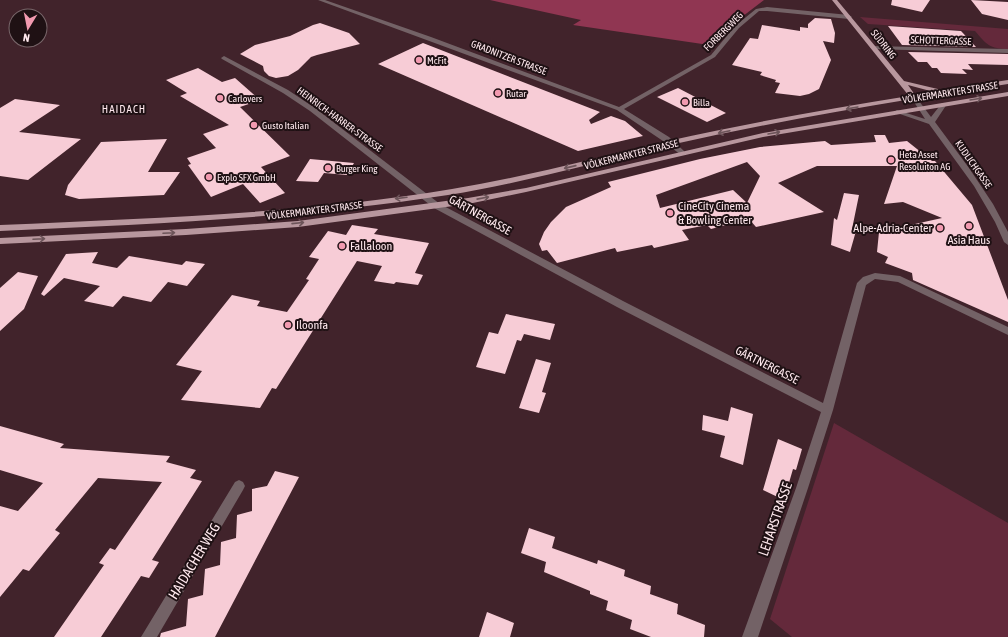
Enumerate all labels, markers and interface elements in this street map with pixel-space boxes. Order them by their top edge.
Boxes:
north arrow [8,8,48,48]
street label: FORBERGWEG [701,9,745,53]
street label: SÜDRING [869,27,899,61]
text: N [22,31,31,44]
street label: SCHOTTERGASSE [910,34,972,47]
street label: GRADNITZER STRASSE [470,38,549,77]
marker: McFit [414,55,424,65]
place label: McFit [427,55,447,66]
street label: VÖLKERMARKTER STRASSE [902,79,999,105]
street label: HEINRICH-HARRER-STRASSE [295,85,385,154]
marker: Rutar [493,88,503,98]
place label: Rutar [506,88,527,99]
marker: Carlovers [215,93,225,103]
place label: Carlovers [228,93,263,104]
one-way arrow [969,95,982,103]
marker: Billa [680,97,690,107]
place label: Billa [693,97,710,108]
district label: HAIDACH [102,103,146,115]
one-way arrow [846,104,859,112]
marker: Gusto Italian [249,120,259,130]
place label: Gusto Italian [262,120,309,131]
one-way arrow [718,128,731,136]
one-way arrow [767,129,780,137]
street label: VÖLKERMARKTER STRASSE [583,137,680,171]
street label: KUDLICHGASSE [953,138,995,191]
place label: Heta Asset Resoluiton AG [899,149,950,172]
marker: Heta Asset Resoluiton AG [886,155,896,165]
marker: Burger King [323,163,333,173]
place label: Burger King [336,163,378,174]
one-way arrow [564,163,577,171]
marker: Explo SFX GmbH [204,172,214,182]
place label: Explo SFX GmbH [217,172,276,183]
street label: GÄRTNERGASSE [446,192,514,238]
one-way arrow [476,194,489,202]
one-way arrow [395,195,408,202]
street label: VÖLKERMARKTER STRASSE [266,199,363,222]
place label: CineCity Cinema & Bowling Center [678,199,752,227]
marker: CineCity Cinema & Bowling Center [665,208,675,218]
one-way arrow [291,220,304,227]
place label: Alpe-Adria-Center [853,221,932,235]
marker: Asia Haus [964,221,974,231]
marker: Alpe-Adria-Center [935,223,945,233]
one-way arrow [162,230,175,237]
place label: Asia Haus [948,233,990,247]
one-way arrow [32,236,45,243]
place label: Fallaloon [350,239,392,253]
marker: Fallaloon [337,241,347,251]
place label: Iloonfa [296,318,328,332]
marker: Iloonfa [283,320,293,330]
street label: GÄRTNERGASSE [733,343,801,387]
street label: LEHARSTRASSE [755,480,795,558]
street label: HAIDACHER WEG [165,520,223,602]

